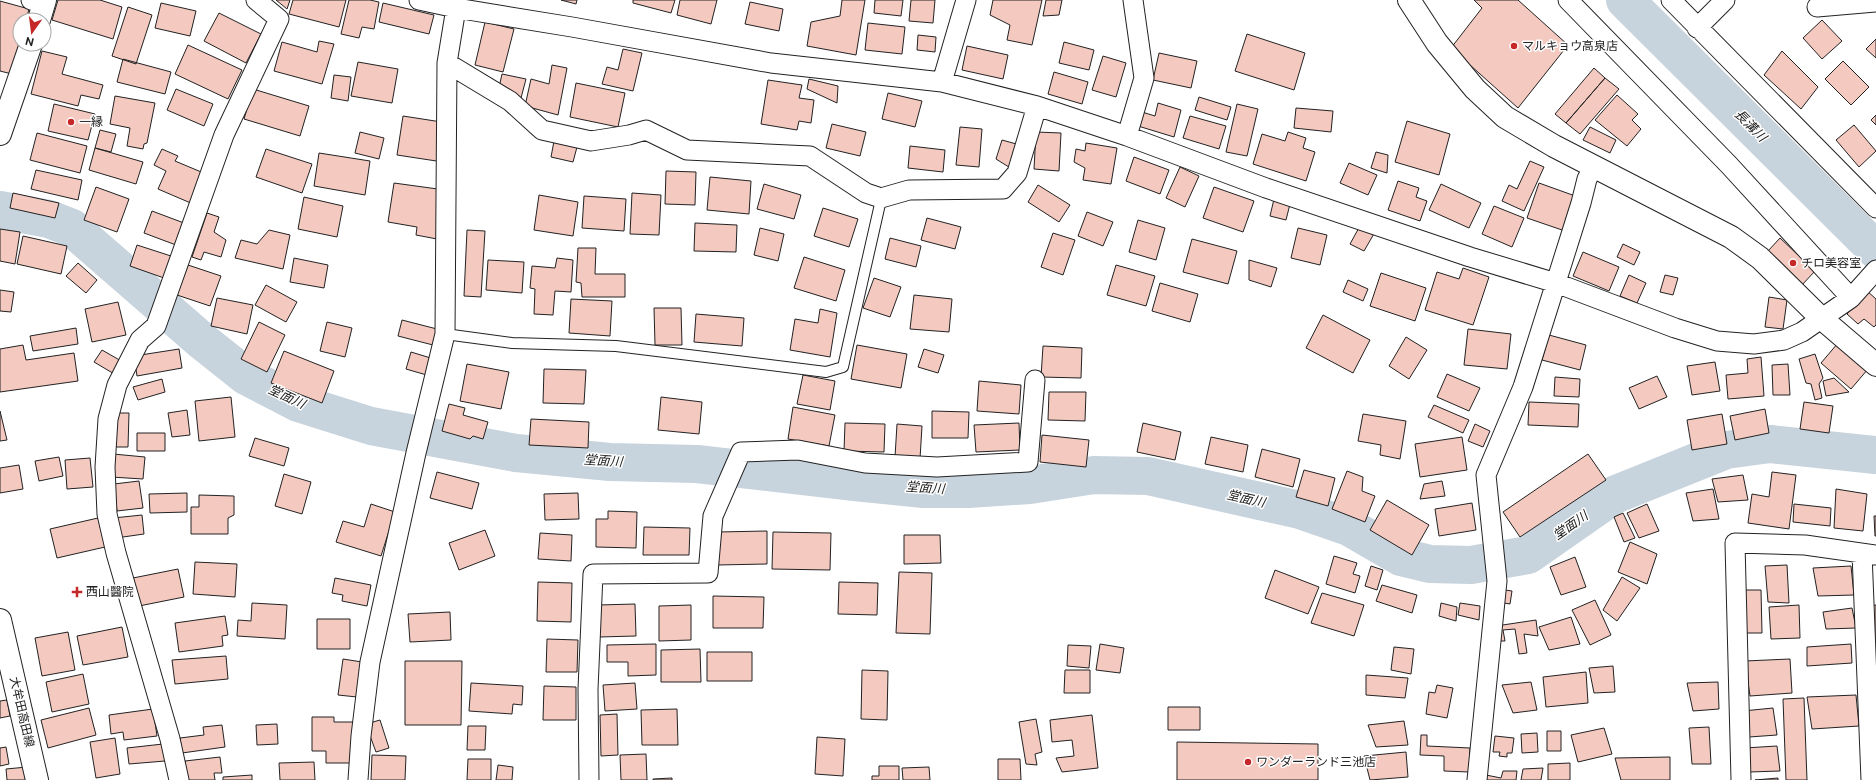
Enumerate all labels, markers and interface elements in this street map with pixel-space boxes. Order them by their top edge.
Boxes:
north arrow [12,12,52,52]
text: N [24,35,35,49]
place label: マルキョウ高泉店 [1522,39,1618,53]
marker: マルキョウ高泉店 [1509,41,1519,51]
water label: 長溝川 [1732,106,1771,146]
place label: 一縁 [79,115,103,129]
marker: 一縁 [66,117,76,127]
place label: チロ美容室 [1801,256,1861,270]
marker: チロ美容室 [1788,258,1798,268]
water label: 堂面川 [266,381,309,412]
water label: 堂面川 [583,452,625,469]
water label: 堂面川 [905,479,947,496]
water label: 堂面川 [1225,487,1269,511]
water label: 堂面川 [1550,507,1592,543]
place label: 西山醫院 [86,585,134,599]
marker: 西山醫院 [71,586,83,598]
street label: 大牟田高田線 [7,675,37,749]
place label: ワンダーランド三池店 [1256,755,1376,769]
marker: ワンダーランド三池店 [1243,757,1253,767]

